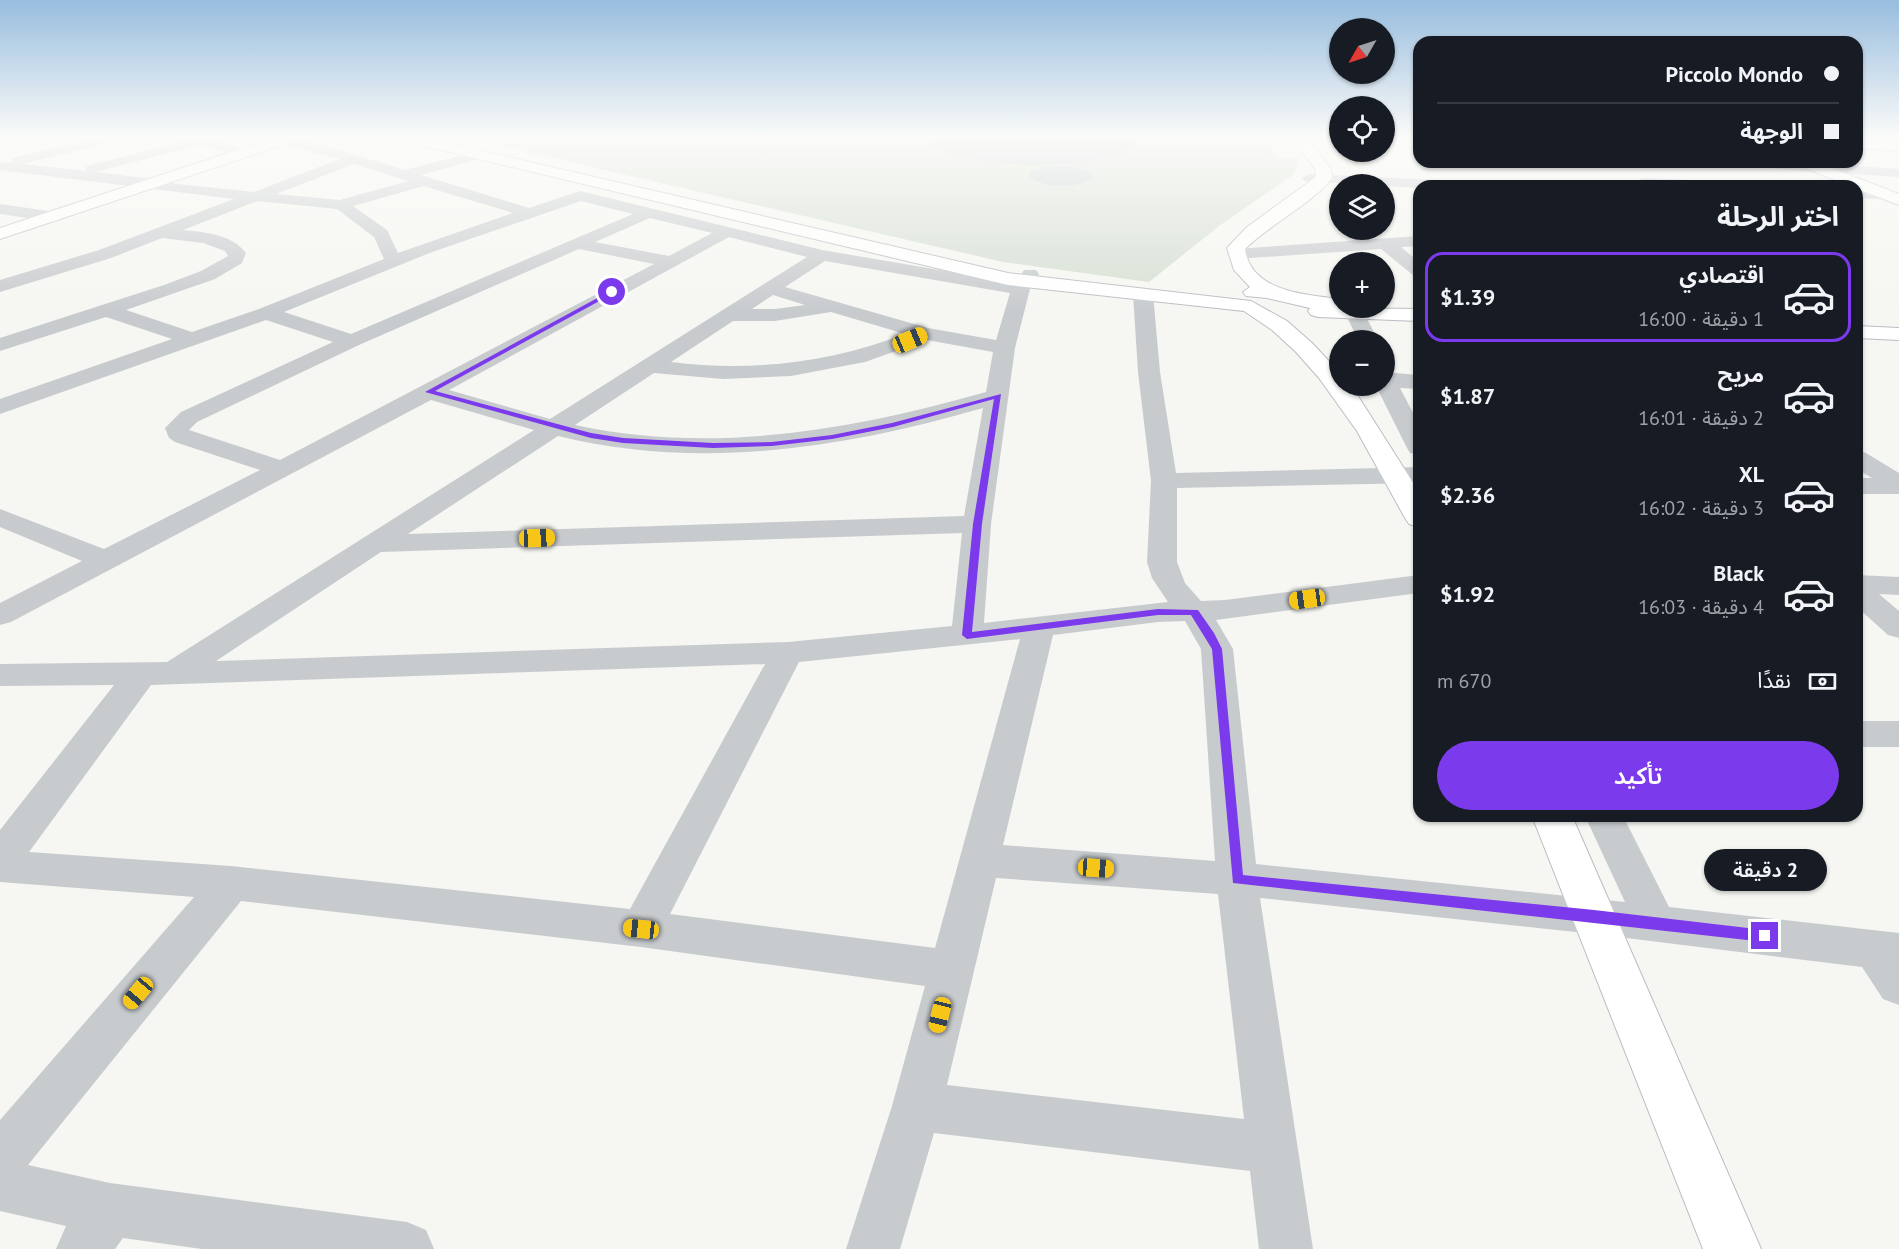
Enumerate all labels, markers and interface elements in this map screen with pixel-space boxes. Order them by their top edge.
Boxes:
north arrow [1329,18,1395,84]
map controls [1329,18,1395,396]
text: Piccolo Mondo [1665,60,1803,88]
button: locate [1329,96,1395,162]
text: الوجهة [1740,117,1803,145]
button: layers [1329,174,1395,240]
text: اختر الرحلة [1717,199,1839,233]
button: + [1329,252,1395,318]
text: اقتصادي [1679,261,1764,289]
icon: car [1782,270,1836,324]
route start [598,278,625,305]
text: $1.39 [1440,283,1495,311]
text: 1 دقيقة · 16:00 [1638,306,1764,332]
car [890,325,930,355]
button: − [1329,330,1395,396]
text: مريح [1718,360,1764,388]
icon: car [1782,369,1836,423]
text: $1.87 [1440,382,1495,410]
text: 2 دقيقة · 16:01 [1638,405,1764,431]
text: XL [1739,460,1764,488]
icon: car [1782,468,1836,522]
text: $2.36 [1440,481,1495,509]
text: 3 دقيقة · 16:02 [1638,495,1764,521]
car [519,528,555,548]
text: Black [1713,559,1764,587]
icon: car [1782,567,1836,621]
text: $1.92 [1440,580,1495,608]
car [1288,588,1326,610]
text: 4 دقيقة · 16:03 [1638,594,1764,620]
icon: cash [1806,665,1839,698]
text: نقدًا [1757,666,1791,694]
text: 670 m [1437,668,1491,694]
button: تأكيد [1437,741,1839,810]
callout: 2 دقيقة [1704,849,1826,891]
text: 2 دقيقة [1733,857,1798,883]
car [1077,858,1115,878]
car [622,918,660,940]
route end [1751,922,1778,949]
car [120,973,156,1013]
car [927,995,953,1035]

